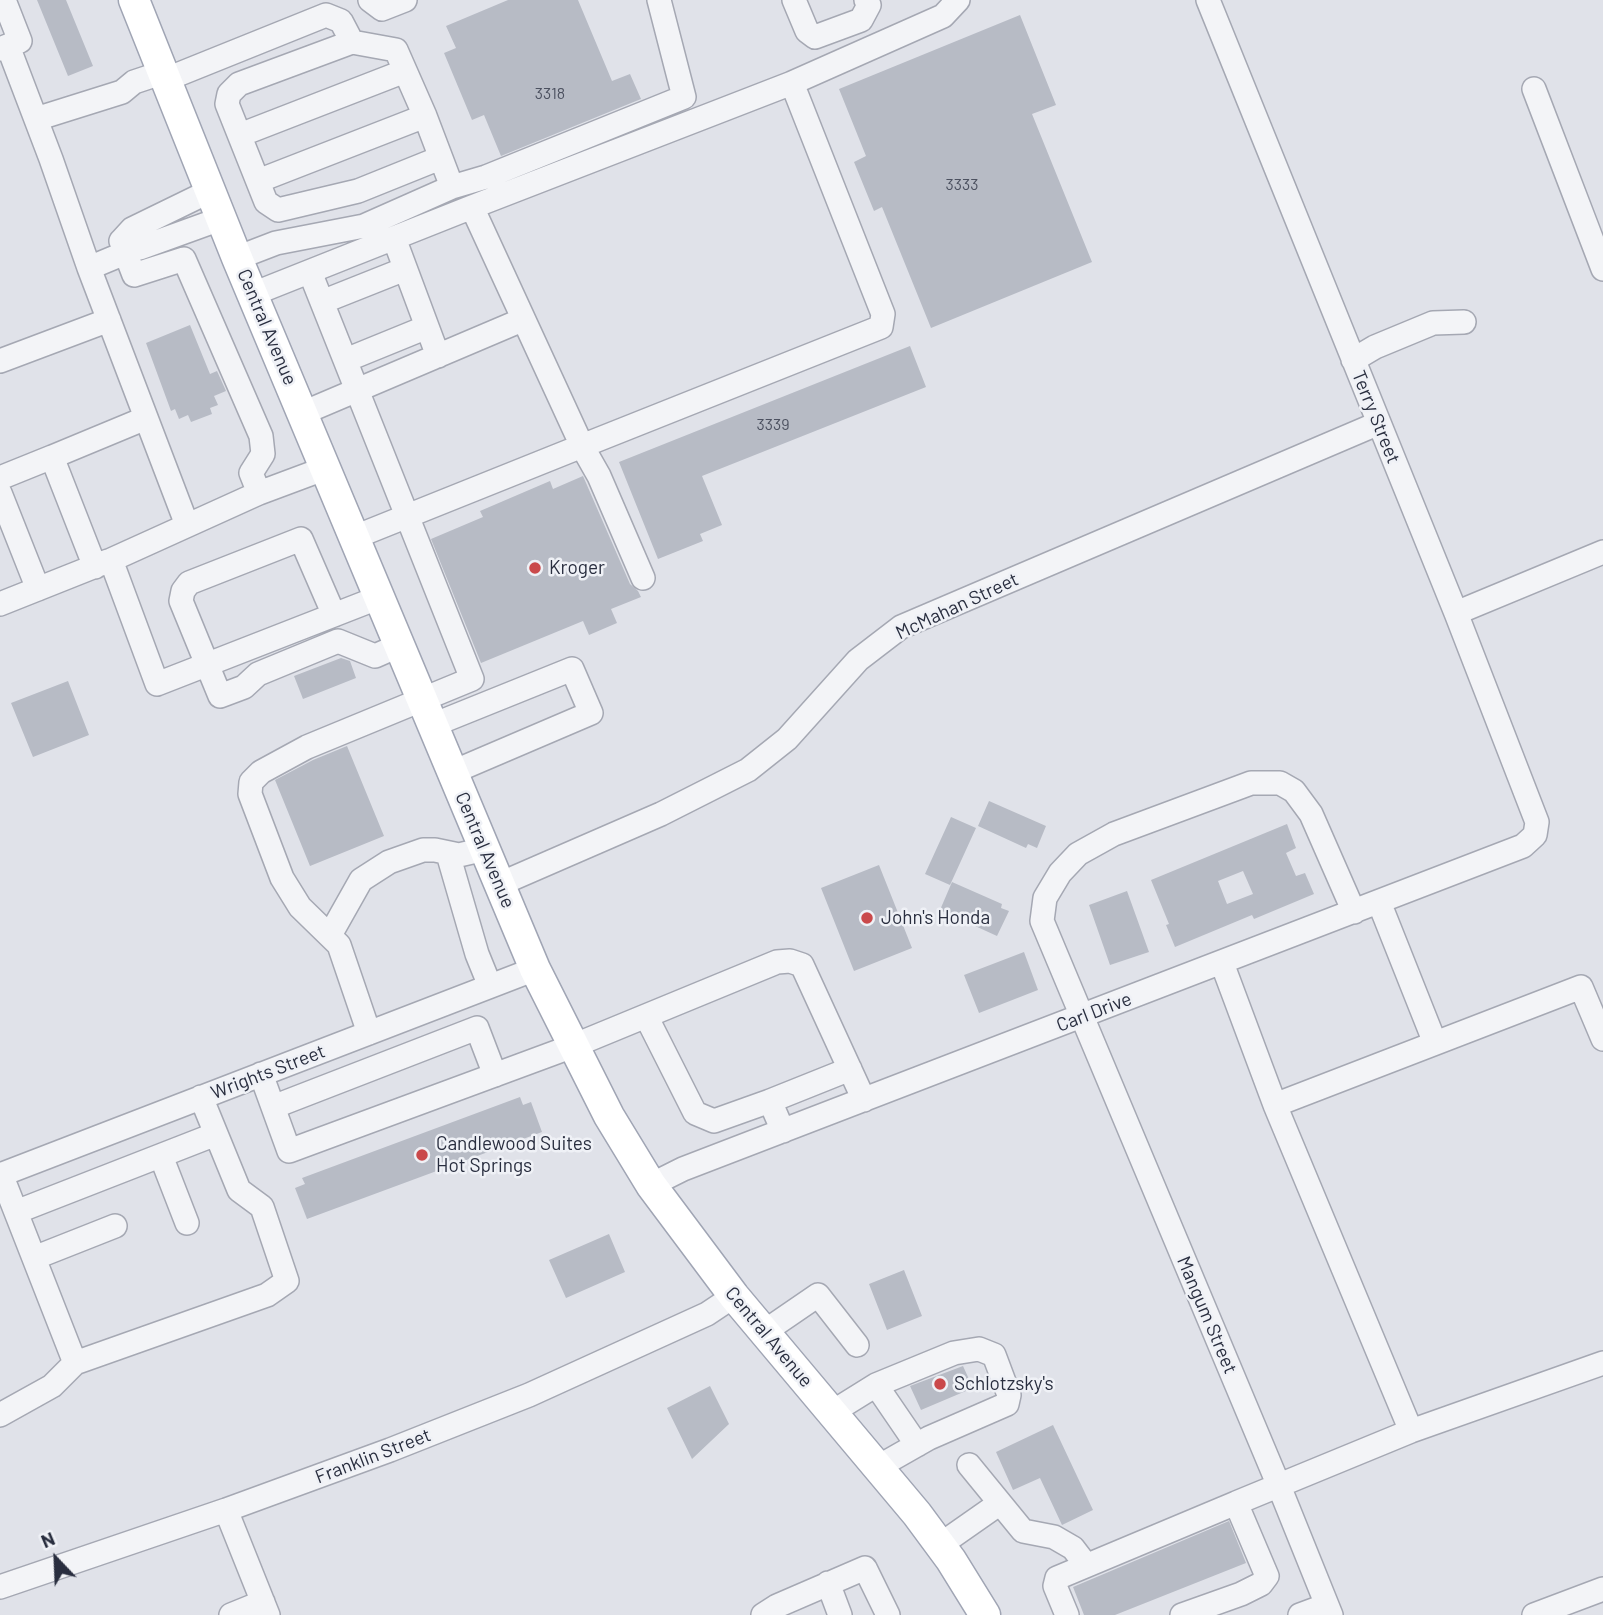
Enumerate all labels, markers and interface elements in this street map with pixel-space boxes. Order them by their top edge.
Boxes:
house number: 3318 [535,84,565,104]
house number: 3333 [946,175,978,195]
street label: Central Avenue [232,266,302,388]
street label: Terry Street [1347,367,1405,467]
house number: 3339 [756,415,790,435]
place label: Kroger [549,557,605,579]
marker: Kroger [527,560,543,576]
street label: McMahan Street [892,568,1022,644]
street label: Central Avenue [450,789,520,911]
place label: John's Honda [881,907,990,929]
marker: John's Honda [859,910,875,926]
street label: Carl Drive [1053,987,1135,1037]
street label: Wrights Street [208,1040,328,1104]
place label: Candlewood Suites Hot Springs [436,1133,592,1177]
marker: Candlewood Suites Hot Springs [414,1147,430,1163]
street label: Mangum Street [1172,1253,1242,1377]
street label: Central Avenue [720,1282,818,1392]
place label: Schlotzsky's [954,1373,1054,1395]
marker: Schlotzsky's [932,1376,948,1392]
street label: Franklin Street [312,1423,434,1489]
north arrow [21,1524,91,1594]
text: N [37,1526,58,1552]

